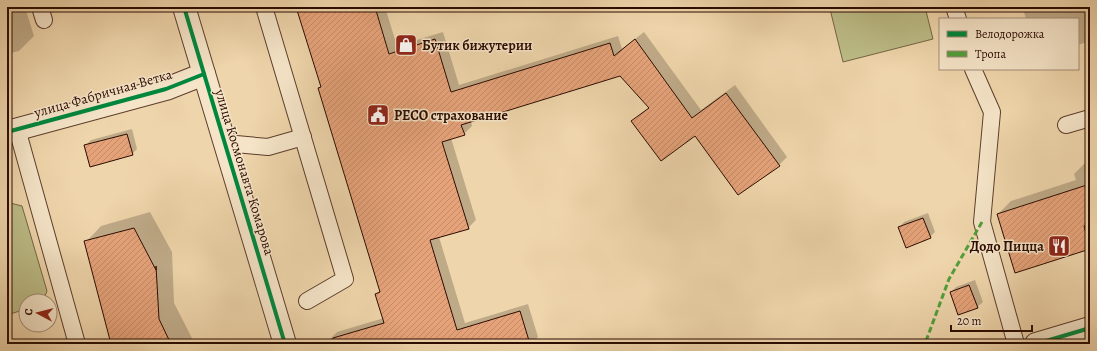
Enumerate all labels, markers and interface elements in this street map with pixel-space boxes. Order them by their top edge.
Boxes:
legend [939,18,1079,70]
text: Велодорожка [975,26,1045,42]
shop icon: Бутик бижутерии [393,32,419,58]
place label: Бутик бижутерии [422,36,532,55]
text: Тропа [975,46,1006,62]
street label: улица Фабричная Ветка [31,65,175,123]
street label: улица Космонавта Комарова [210,86,279,258]
public building icon: РЕСО страхование [365,102,391,128]
place label: РЕСО страхование [394,106,509,125]
restaurant icon: Додо Пицца [1046,233,1072,259]
place label: Додо Пицца [970,237,1044,256]
north arrow [18,293,58,333]
text: С [21,307,36,316]
scale bar [951,307,1032,333]
text: 20 m [957,313,981,329]

